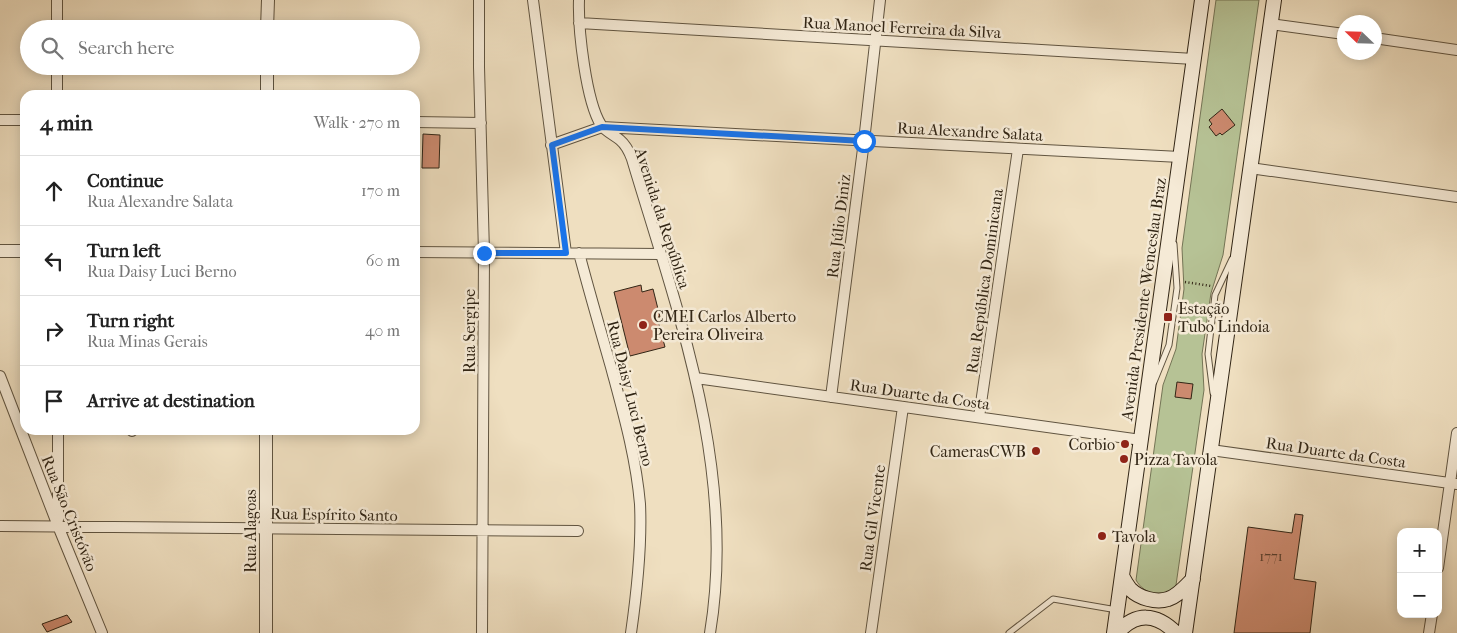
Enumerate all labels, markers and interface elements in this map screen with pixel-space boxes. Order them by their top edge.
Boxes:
street label: Rua Manoel Ferreira da Silva [802,13,1002,42]
north arrow [1337,15,1382,60]
search box [20,20,420,75]
icon: search [38,34,66,62]
text: Search here [78,37,174,59]
text: 4 min [40,111,93,135]
text: Walk · 270 m [314,113,400,132]
street label: Rua Alexandre Salata [897,118,1044,145]
route start [853,130,876,153]
street label: Avenida da República [630,144,694,292]
text: Continue [87,170,163,192]
street label: Rua Júlio Diniz [823,173,854,279]
street label: Avenida Presidente Wenceslau Braz [1117,176,1170,423]
icon: ahead [40,177,68,205]
text: 170 m [361,181,400,200]
street label: Rua República Dominicana [962,187,1007,375]
text: Rua Alexandre Salata [87,192,233,211]
text: Turn left [87,240,161,262]
route end [473,242,496,265]
icon: left [40,247,68,275]
text: 60 m [366,251,400,270]
text: Rua Daisy Luci Berno [87,262,237,281]
street label: Rua Sergipe [460,289,479,373]
place label: Estação Tubo Lindoia [1178,299,1270,336]
place label: CMEI Carlos Alberto Pereira Oliveira [653,307,796,344]
text: Turn right [87,310,174,332]
marker: Estação Tubo Lindoia [1162,311,1174,323]
icon: right [40,317,68,345]
street label: Rua Daisy Luci Berno [603,318,658,468]
marker: CMEI Carlos Alberto Pereira Oliveira [637,319,649,331]
text: 40 m [365,321,400,340]
text: Rua Minas Gerais [87,332,208,351]
street label: Rua Duarte da Costa [849,375,992,414]
icon: arrive [40,387,68,415]
text: Arrive at destination [87,390,255,412]
street label: Rua Duarte da Costa [1265,433,1408,472]
place label: Corbio [1068,435,1115,454]
marker: Corbio [1119,438,1131,450]
place label: CamerasCWB [930,442,1026,461]
marker: CamerasCWB [1030,445,1042,457]
place label: Pizza Tavola [1134,450,1218,469]
street label: Rua São Cristóvão [38,452,101,574]
marker: Pizza Tavola [1118,453,1130,465]
street label: Rua Gil Vicente [856,463,889,573]
street label: Rua Alagoas [241,489,260,573]
street label: Rua Espírito Santo [270,504,398,525]
place label: Tavola [1112,527,1157,546]
map controls [1397,528,1442,618]
button: + [1397,528,1442,573]
marker: Tavola [1096,530,1108,542]
house number: 1771 [1259,548,1283,565]
button: − [1397,573,1442,618]

